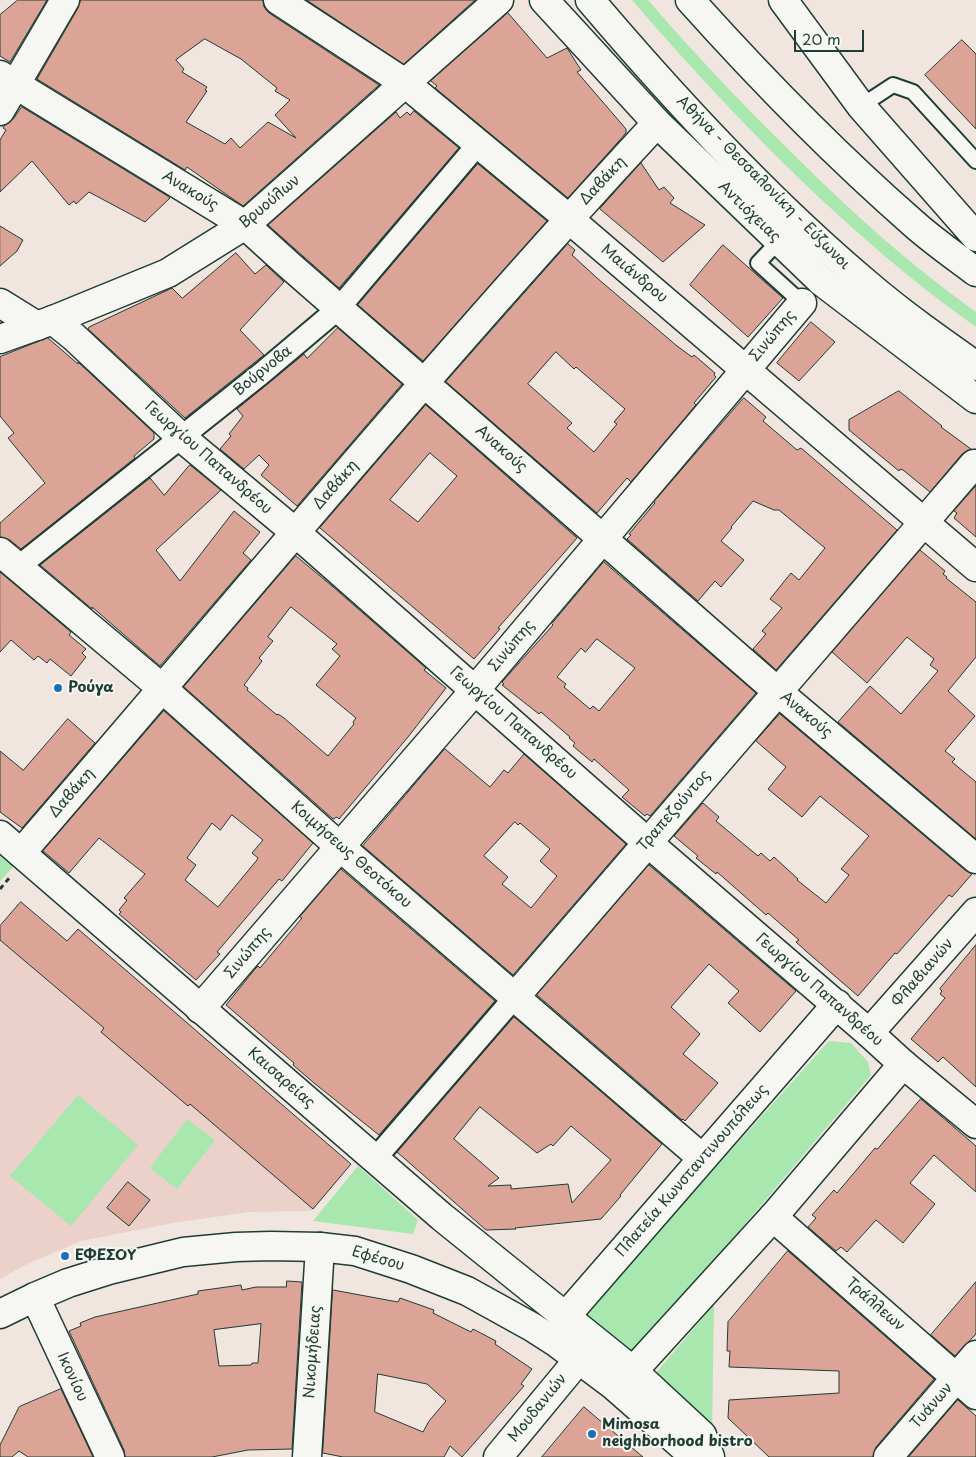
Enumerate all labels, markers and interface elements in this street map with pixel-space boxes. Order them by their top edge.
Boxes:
scale bar [796,20,866,52]
text: 20 m [802,27,841,50]
street label: Αθήνα - Θεσσαλονίκη - Εύζωνοι [672,92,854,274]
street label: Δαβάκη [576,153,630,209]
street label: Ανακούς [159,167,221,215]
street label: Βρυούλων [236,171,304,233]
street label: Αντιόχειας [714,178,784,246]
street label: Μαιάνδρου [597,241,671,307]
street label: Σινώπης [746,307,800,365]
street label: Βούρνοβα [230,342,296,400]
street label: Γεωργίου Παπανδρέου [141,398,275,518]
street label: Ανακούς [472,422,530,476]
street label: Δαβάκη [310,457,362,513]
street label: Σινώπης [485,617,539,675]
street label: Γεωργίου Παπανδρέου [446,663,580,783]
place label: Ρούγα [68,679,114,697]
marker: Ρούγα [52,682,64,694]
street label: Ανακούς [776,688,836,742]
street label: Δαβάκη [46,765,98,821]
street label: Τραπεζούντος [634,767,714,855]
street label: Κοιμήσεως Θεοτόκου [287,798,415,912]
street label: Σινώπης [221,924,275,982]
street label: Γεωργίου Παπανδρέου [752,930,886,1050]
street label: Φλαβιανών [888,935,958,1011]
street label: Καισαρείας [244,1044,318,1112]
street label: Πλατεία Κωνσταντινουπόλεως [612,1081,772,1261]
street label: Εφέσου [350,1243,406,1275]
place label: ΕΦΕΣΟΥ [75,1247,136,1265]
marker: ΕΦΕΣΟΥ [59,1250,71,1262]
street label: Τράλλεων [842,1274,908,1336]
street label: Νικομήδειας [301,1305,325,1399]
street label: Ικονίου [53,1349,91,1405]
street label: Μουδανιών [505,1370,571,1446]
street label: Τυάνων [907,1379,957,1433]
place label: Mimosa neighborhood bistro [602,1416,753,1451]
marker: Mimosa neighborhood bistro [586,1428,598,1440]

